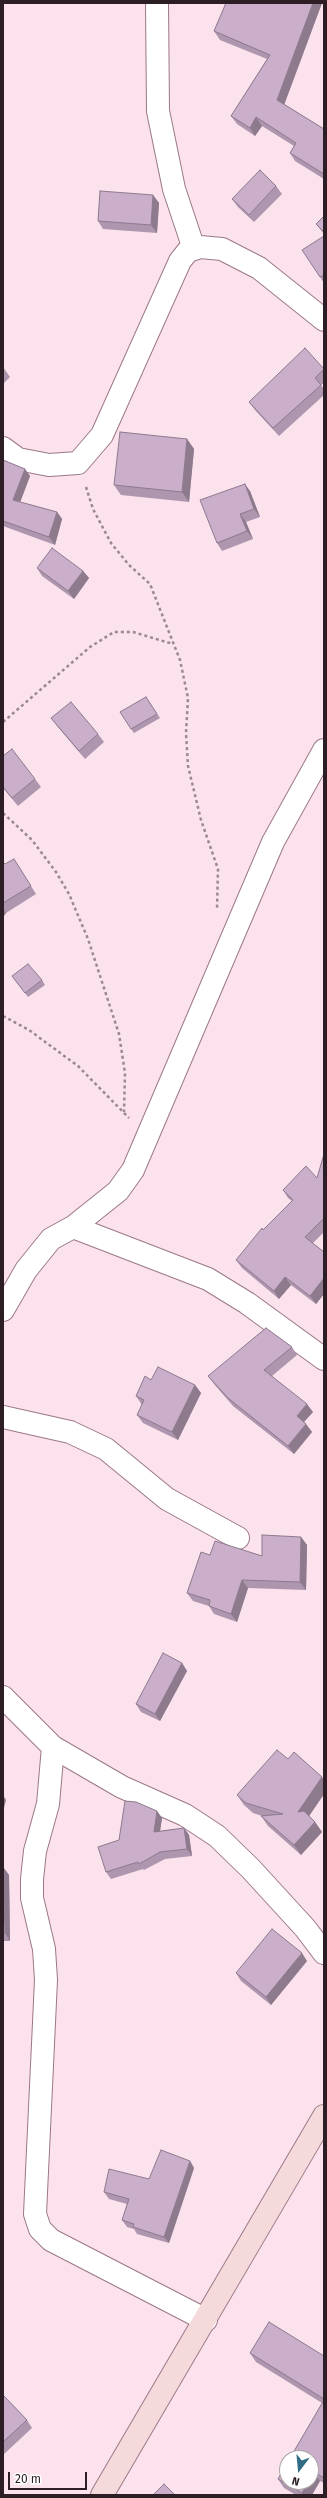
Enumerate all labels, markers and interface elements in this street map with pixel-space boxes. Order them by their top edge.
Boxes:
north arrow [279,2450,319,2490]
scale bar [10,2464,89,2490]
text: 20 m [15,2472,41,2486]
text: N [291,2474,301,2488]

